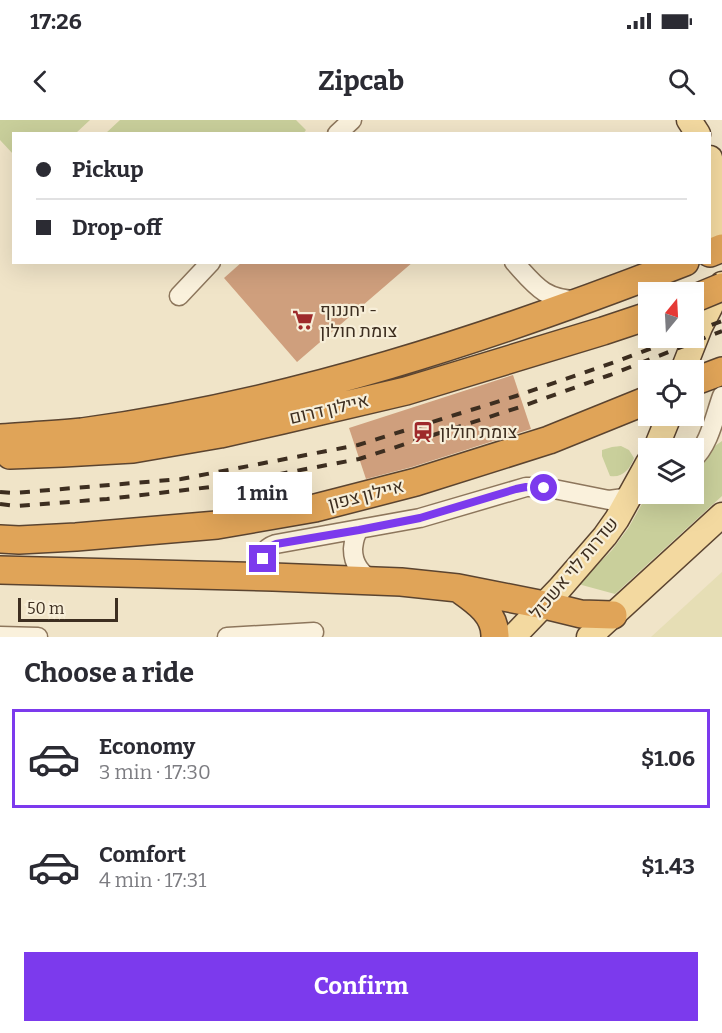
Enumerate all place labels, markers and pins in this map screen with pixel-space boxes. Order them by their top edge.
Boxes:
place label: יחננוף - צומת חולון [320,299,398,342]
supermarket icon: יחננוף - צומת חולון [291,308,315,332]
station icon: צומת חולון [411,420,435,444]
place label: צומת חולון [440,421,518,443]

